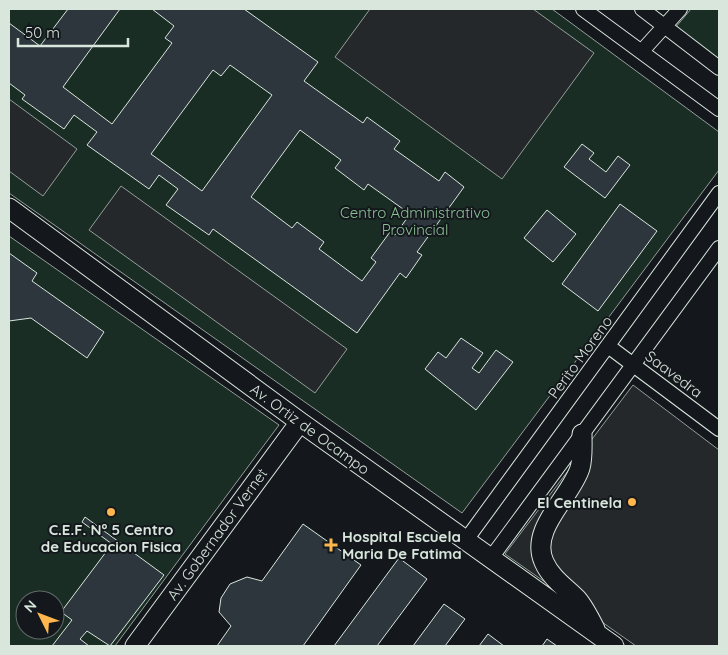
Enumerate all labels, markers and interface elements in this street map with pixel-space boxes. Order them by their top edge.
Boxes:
scale bar [18,15,128,47]
text: 50 m [25,23,60,42]
park label: Centro Administrativo Provincial [340,203,490,239]
street label: Perito Moreno [544,312,616,402]
street label: Saavedra [642,346,706,402]
street label: Av. Ortiz de Ocampo [247,379,373,479]
street label: Av. Gobernador Vernet [163,464,271,604]
place label: El Centinela [537,493,622,512]
marker: El Centinela [626,496,638,508]
marker: C.E.F. N° 5 Centro de Educacion Fisica [105,506,117,518]
place label: C.E.F. N° 5 Centro de Educacion Fisica [41,520,181,556]
place label: Hospital Escuela Maria De Fatima [342,527,462,563]
marker: Hospital Escuela Maria De Fatima [324,538,338,552]
north arrow [15,590,65,640]
text: N [20,596,40,616]

